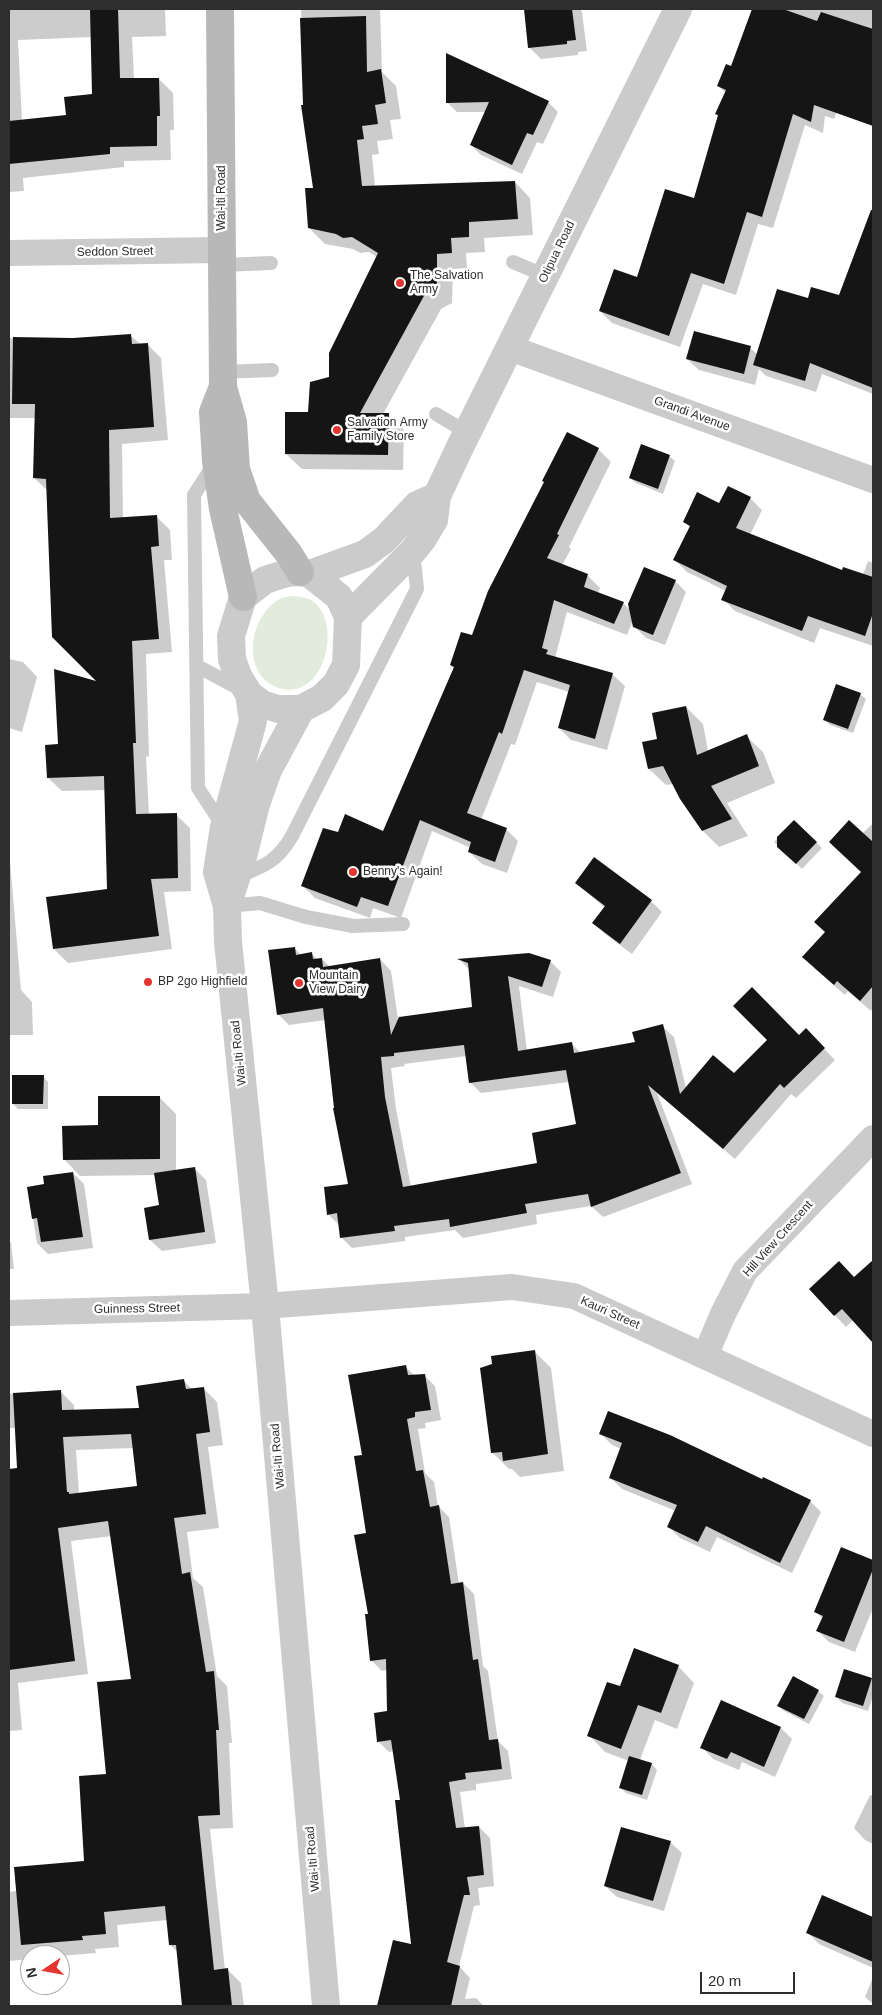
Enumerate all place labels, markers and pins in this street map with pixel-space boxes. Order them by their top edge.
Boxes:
place label: The Salvation Army [410,269,483,297]
marker: The Salvation Army [394,277,406,289]
place label: Salvation Army Family Store [347,416,428,444]
marker: Salvation Army Family Store [331,424,343,436]
place label: Benny's Again! [363,865,443,879]
marker: Benny's Again! [347,866,359,878]
place label: Mountain View Dairy [309,969,366,997]
place label: BP 2go Highfield [158,975,247,989]
marker: BP 2go Highfield [142,976,154,988]
marker: Mountain View Dairy [293,977,305,989]

